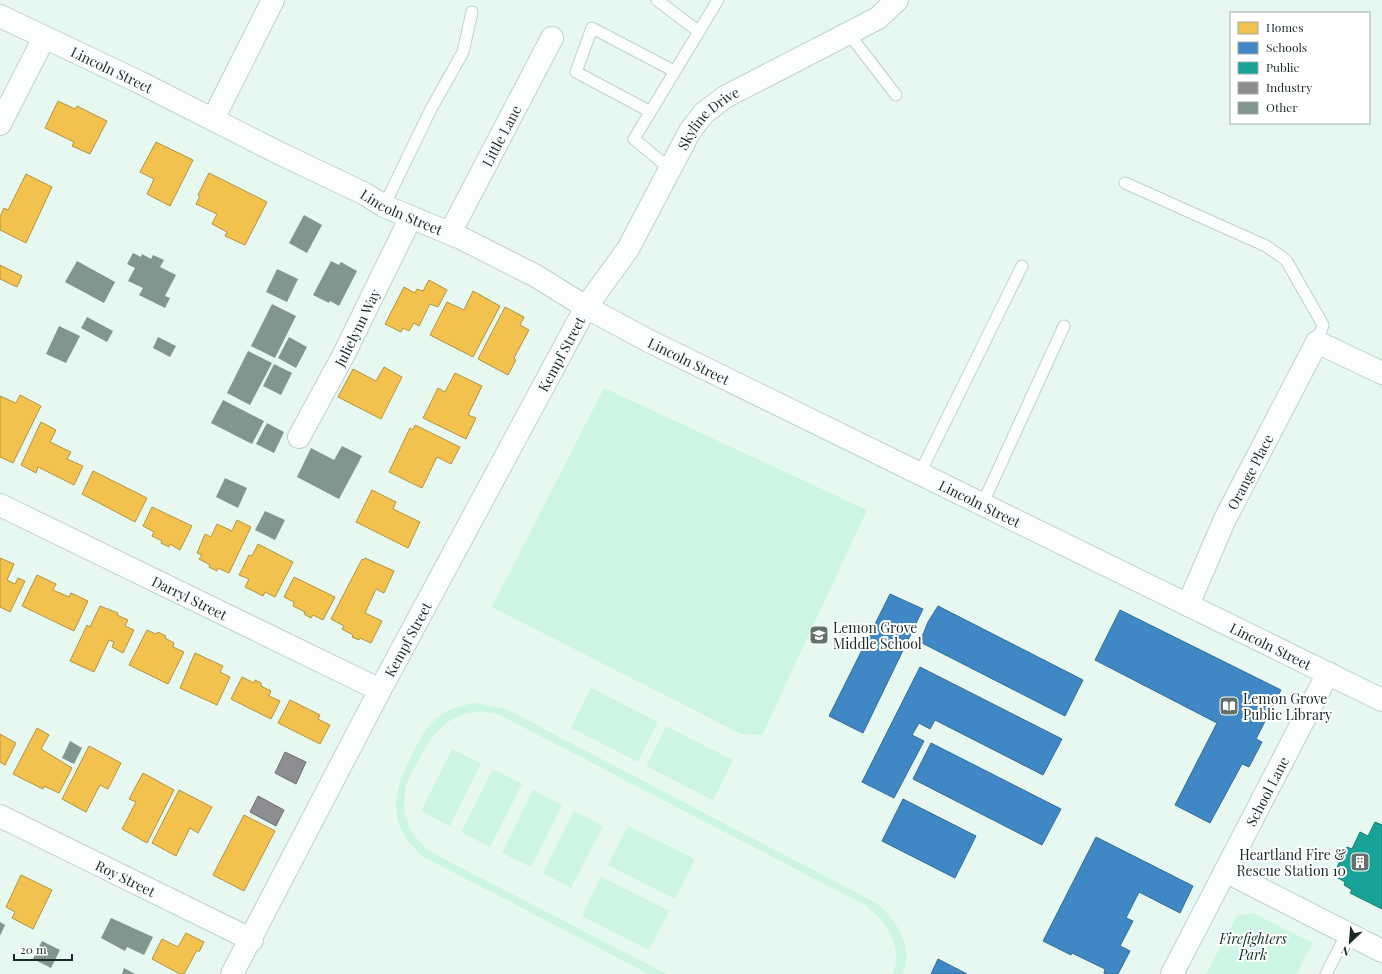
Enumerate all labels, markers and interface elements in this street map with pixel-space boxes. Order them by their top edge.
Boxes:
legend [1230,12,1370,124]
text: Homes [1266,19,1304,35]
text: Schools [1266,39,1307,55]
street label: Lincoln Street [68,42,157,97]
text: Public [1266,59,1300,75]
text: Industry [1266,79,1312,95]
street label: Skyline Drive [672,82,742,153]
text: Other [1266,99,1298,115]
street label: Little Lane [477,102,525,170]
street label: Lincoln Street [357,184,446,239]
street label: Julielynn Way [329,285,384,371]
street label: Kempf Street [533,312,589,395]
street label: Lincoln Street [645,333,734,389]
street label: Orange Place [1222,431,1277,513]
street label: Lincoln Street [936,475,1025,532]
street label: Darryl Street [149,571,231,624]
street label: Kempf Street [379,597,436,680]
place label: Lemon Grove Middle School [833,618,922,653]
street label: Lincoln Street [1227,618,1316,674]
school or university icon: Lemon Grove Middle School [808,624,830,646]
place label: Lemon Grove Public Library [1243,689,1332,724]
library icon: Lemon Grove Public Library [1218,695,1240,717]
street label: School Lane [1241,753,1293,829]
place label: Heartland Fire & Rescue Station 10 [1236,845,1346,880]
building icon: Heartland Fire & Rescue Station 10 [1349,851,1371,873]
street label: Roy Street [92,855,160,901]
north arrow [1330,922,1370,962]
park label: Firefighters Park [1218,929,1288,964]
scale bar [14,936,72,962]
text: 20 m [20,941,47,957]
text: N [1338,943,1352,960]

